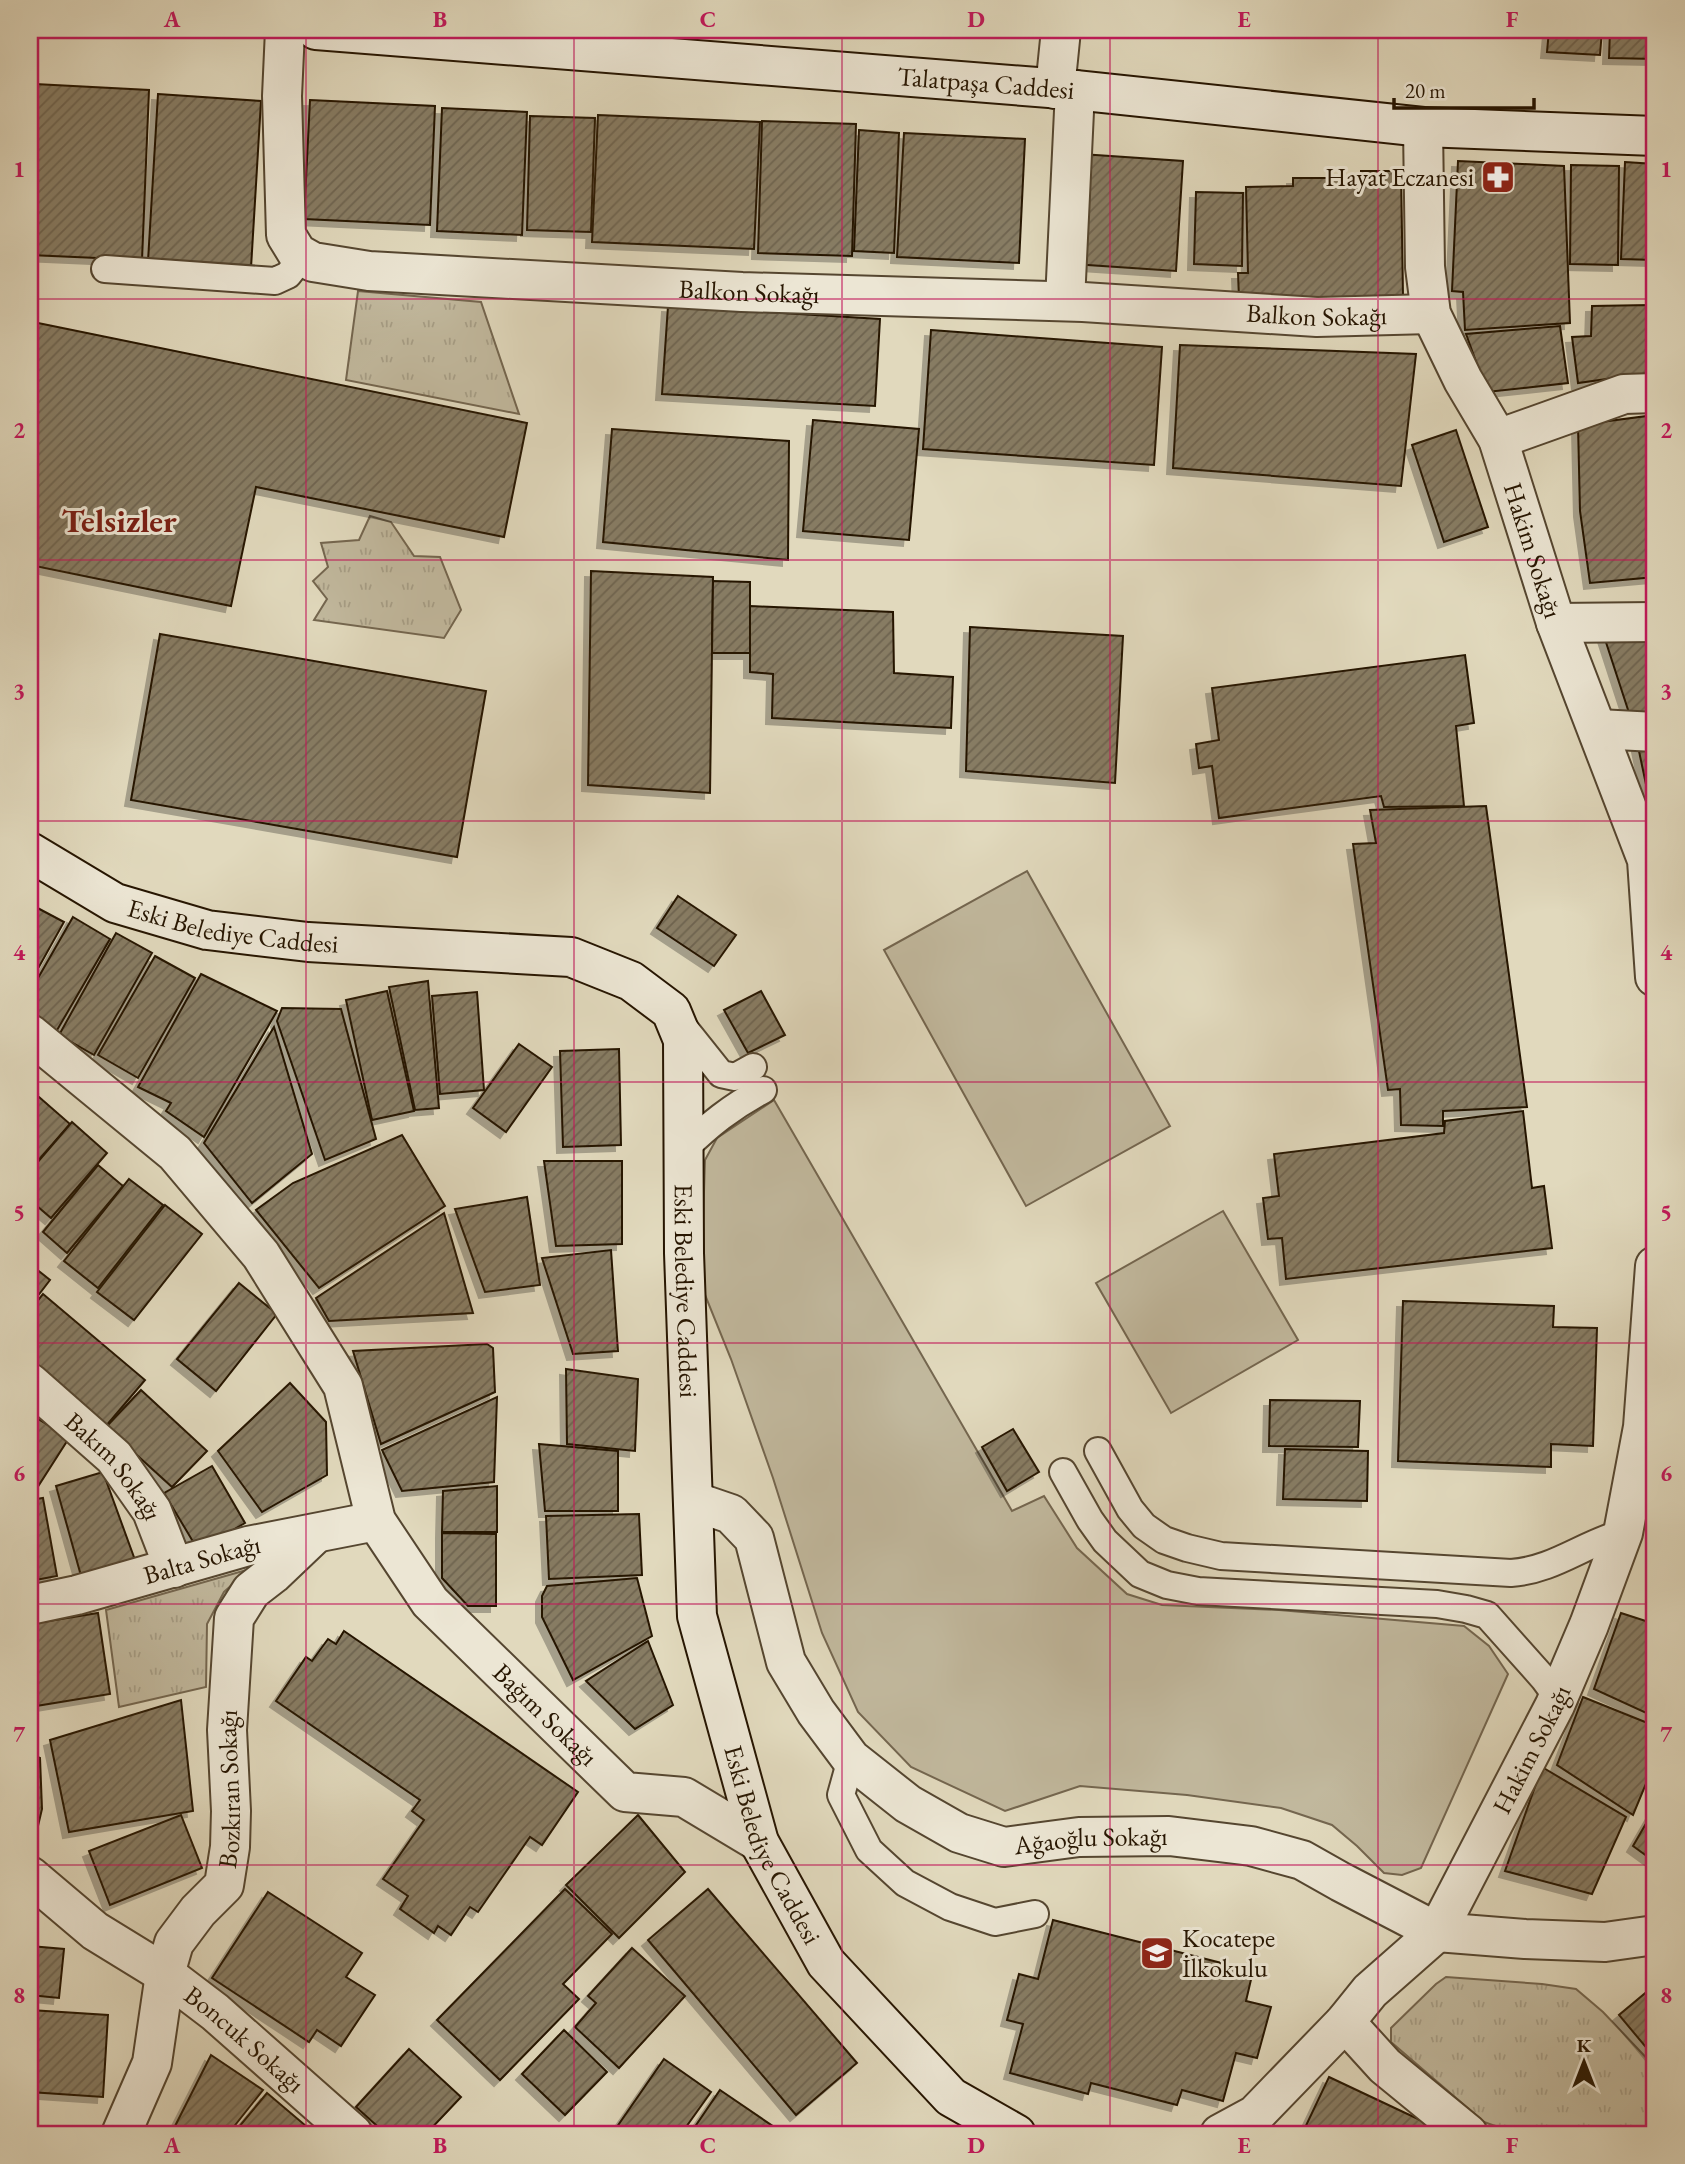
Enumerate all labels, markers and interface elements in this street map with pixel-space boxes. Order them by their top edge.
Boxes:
text: A [163,4,181,34]
text: B [433,4,447,34]
text: C [700,4,716,34]
text: D [967,4,985,34]
text: E [1237,4,1251,34]
text: F [1506,4,1519,34]
street label: Talatpaşa Caddesi [896,59,1076,107]
scale bar [1394,66,1534,110]
text: 20 m [1405,77,1446,104]
text: 1 [13,154,25,184]
text: 1 [1660,154,1672,184]
pharmacy icon: Hayat Eczanesi [1479,158,1517,196]
place label: Hayat Eczanesi [1325,160,1474,194]
street label: Balkon Sokağı [678,271,820,311]
street label: Balkon Sokağı [1245,295,1387,334]
text: 2 [13,415,25,445]
text: 2 [1660,415,1672,445]
street label: Hakim Sokağı [1496,478,1570,622]
district label: Telsizler [61,499,177,542]
text: 3 [13,676,25,706]
text: 3 [1660,676,1672,706]
street label: Eski Belediye Caddesi [123,891,339,961]
text: 4 [13,937,26,967]
text: 4 [1660,937,1673,967]
street label: Eski Belediye Caddesi [667,1184,706,1398]
text: 5 [13,1197,25,1227]
text: 5 [1660,1197,1672,1227]
street label: Bakım Sokağı [58,1404,171,1525]
text: 6 [13,1458,25,1488]
text: 6 [1660,1458,1672,1488]
street label: Balta Sokağı [139,1527,263,1592]
street label: Bağım Sokağı [486,1656,605,1773]
street label: Hakim Sokağı [1484,1680,1578,1820]
street label: Bozkıran Sokağı [210,1709,248,1871]
text: 7 [13,1719,26,1749]
text: 7 [1660,1719,1673,1749]
street label: Eski Belediye Caddesi [716,1741,829,1950]
street label: Ağaoğlu Sokağı [1011,1819,1168,1863]
place label: Kocatepe İlkokulu [1182,1921,1275,1985]
school or university icon: Kocatepe İlkokulu [1138,1934,1176,1972]
street label: Boncuk Sokağı [177,1978,312,2100]
text: 8 [13,1980,25,2010]
text: 8 [1660,1980,1672,2010]
north arrow [1548,2028,1618,2098]
text: K [1577,2033,1592,2058]
text: A [163,2130,181,2160]
text: B [433,2130,447,2160]
text: C [700,2130,716,2160]
text: D [967,2130,985,2160]
text: E [1237,2130,1251,2160]
text: F [1506,2130,1519,2160]

